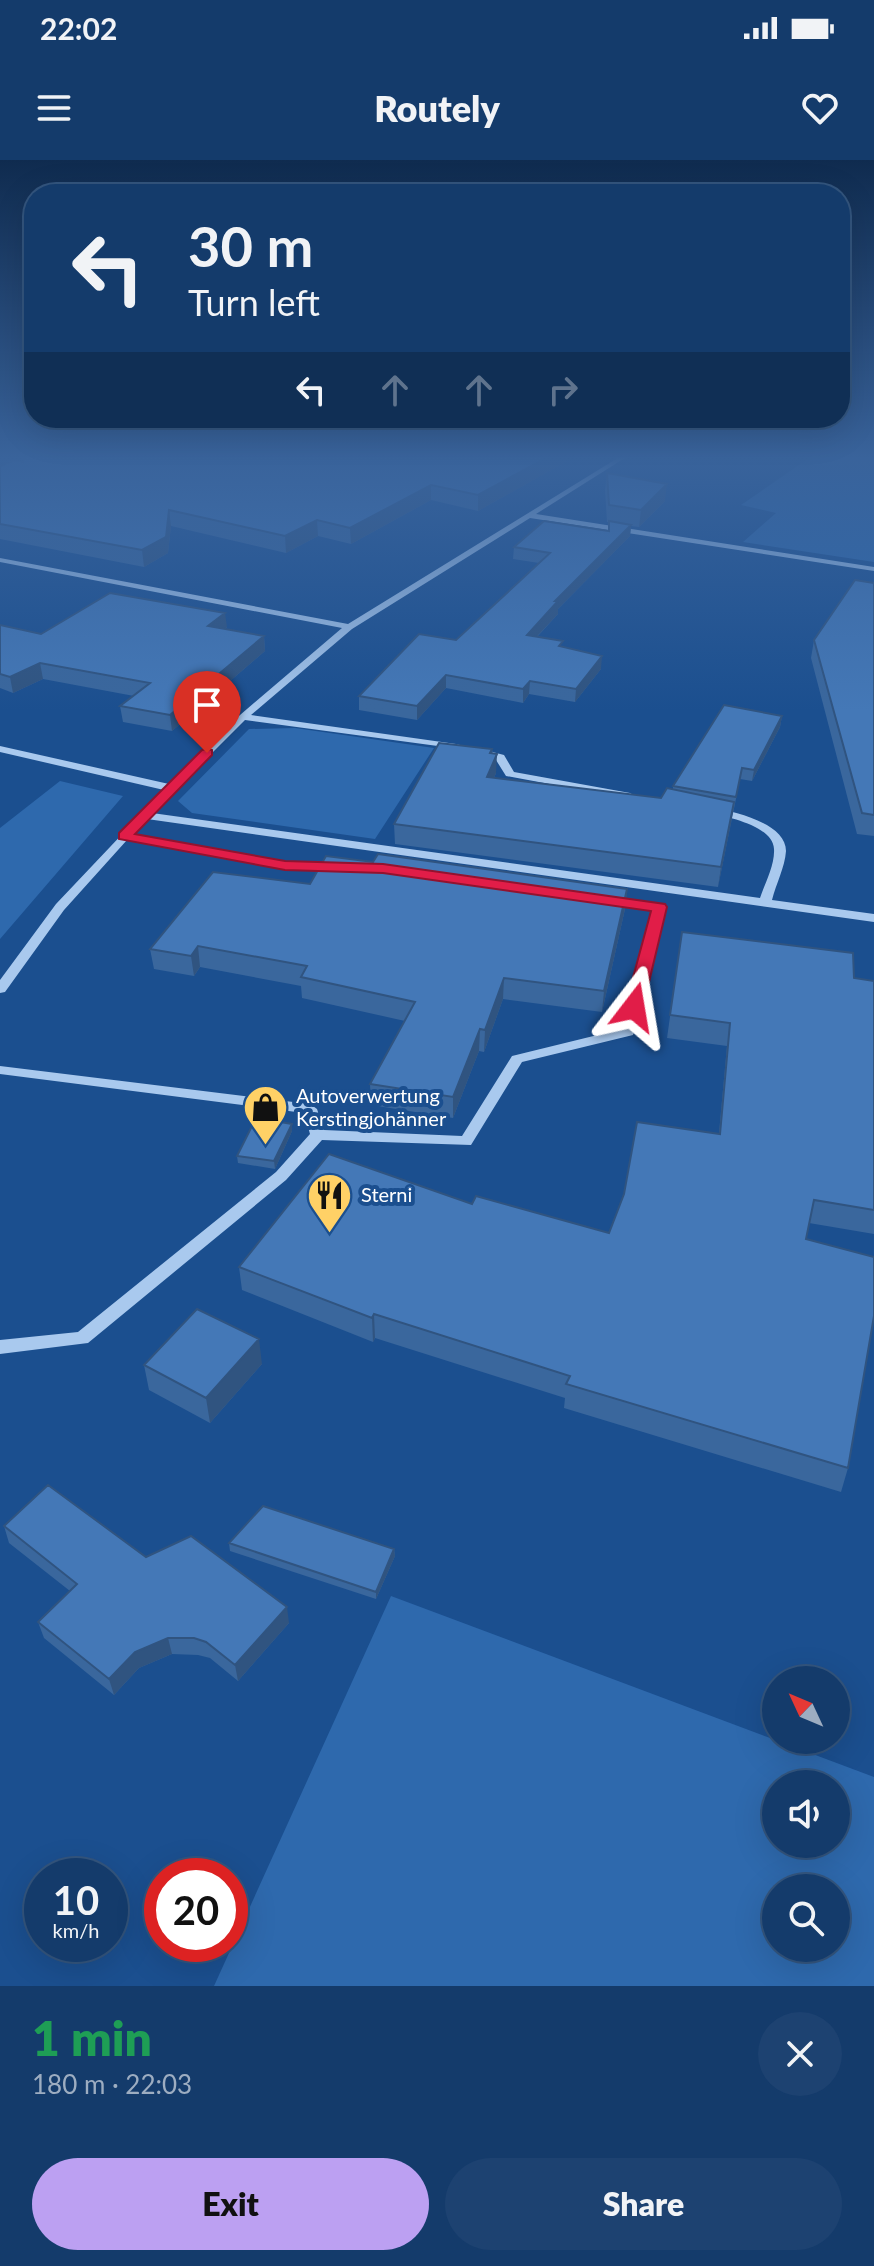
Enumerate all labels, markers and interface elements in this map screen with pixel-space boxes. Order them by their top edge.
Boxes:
text: 22:02 [40,10,117,46]
icon: menu [32,86,76,130]
text: Routely [374,86,500,130]
icon: heart [798,86,842,130]
text: 30 m [188,212,313,279]
icon: left [56,216,160,320]
text: Turn left [188,280,320,324]
icon: left [289,368,333,412]
icon: ahead [373,368,417,412]
icon: ahead [457,368,501,412]
icon: right [541,368,585,412]
pin [173,671,241,753]
icon: arrive [185,683,229,727]
position arrow [592,965,676,1049]
place label: Autoverwertung Kerstingjohänner [296,1083,447,1130]
shop icon: Autoverwertung Kerstingjohänner [241,1084,289,1147]
restaurant icon: Sterni [306,1171,354,1234]
place label: Sterni [361,1182,412,1206]
north arrow [762,1666,850,1754]
map controls [762,1666,850,1962]
button: sound [762,1770,850,1858]
speed limit sign: 20 [144,1858,248,1962]
button: search [762,1874,850,1962]
text: 10 [53,1876,99,1924]
text: km/h [53,1918,99,1942]
text: 1 min [32,2009,152,2066]
button: close [758,2012,842,2096]
text: 180 m · 22:03 [32,2068,192,2100]
button: Exit [32,2158,429,2250]
button: Share [445,2158,842,2250]

